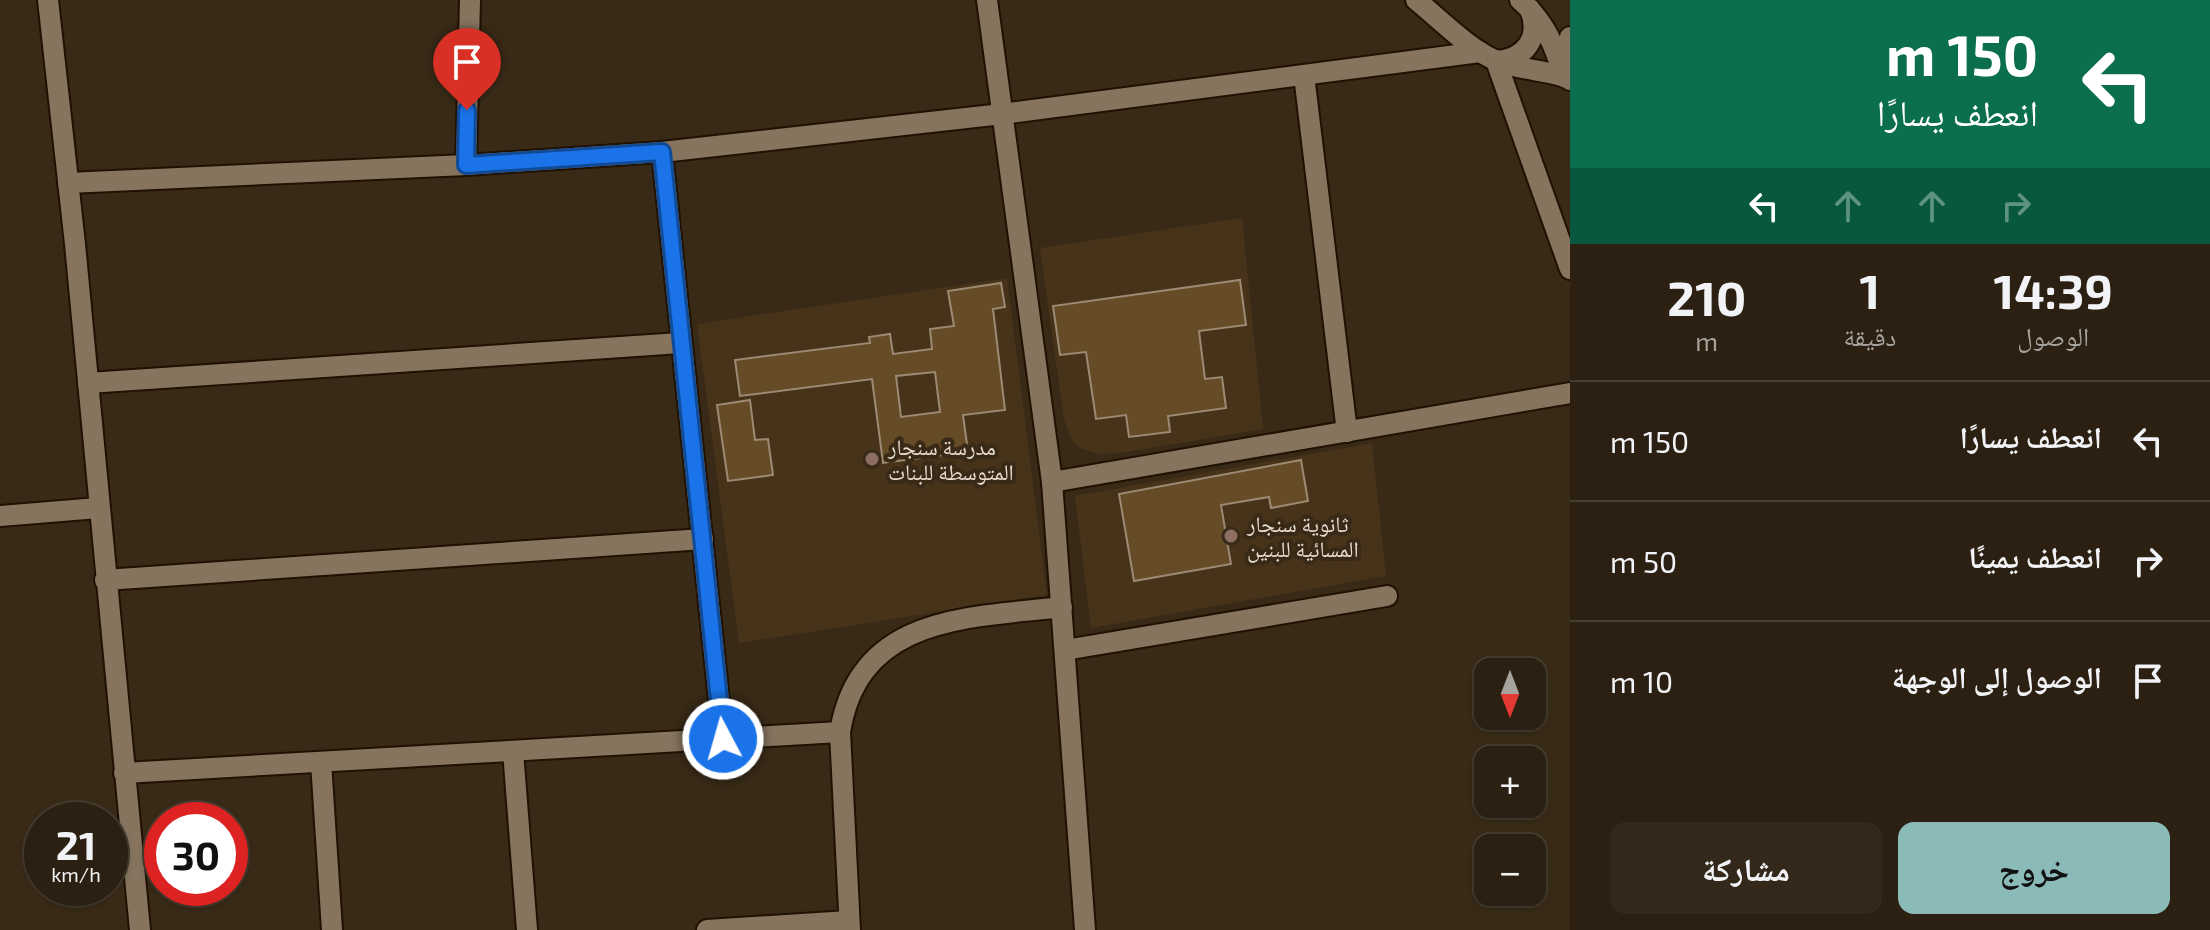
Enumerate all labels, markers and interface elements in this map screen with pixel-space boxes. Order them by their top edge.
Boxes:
text: 150 m [1886,20,2038,87]
pin [433,28,501,110]
icon: left [2066,32,2170,136]
icon: arrive [445,40,489,84]
text: انعطف يسارًا [1877,90,2038,133]
icon: left [1742,184,1786,228]
icon: ahead [1826,184,1870,228]
icon: ahead [1910,184,1954,228]
icon: right [1994,184,2038,228]
text: 1 [1860,261,1880,319]
text: 14:39 [1994,261,2113,319]
text: 210 [1667,268,1746,326]
text: دقيقة [1843,320,1896,351]
text: الوصول [2017,320,2089,351]
text: m [1695,325,1718,356]
text: انعطف يسارًا [1960,418,2102,454]
icon: left [2126,419,2170,463]
text: 150 m [1610,423,1689,459]
place label: مدرسة سنجار المتوسطة للبنات [887,433,1014,485]
marker: مدرسة سنجار المتوسطة للبنات [863,450,881,468]
place label: ثانوية سنجار المسائية للبنين [1246,510,1359,563]
marker: ثانوية سنجار المسائية للبنين [1222,527,1240,545]
text: انعطف يمينًا [1968,538,2102,574]
icon: right [2126,539,2170,583]
text: 50 m [1610,543,1677,579]
north arrow [1474,658,1546,730]
map controls [1474,658,1546,906]
text: الوصول إلى الوجهة [1892,658,2102,694]
icon: arrive [2126,659,2170,703]
text: 10 m [1610,663,1673,699]
position arrow [681,697,765,781]
button: + [1474,746,1546,818]
speed limit sign: 30 [144,802,248,906]
text: 21 [56,820,96,868]
button: مشاركة [1610,822,1882,914]
button: خروج [1898,822,2170,914]
button: − [1474,834,1546,906]
text: km/h [51,862,101,886]

